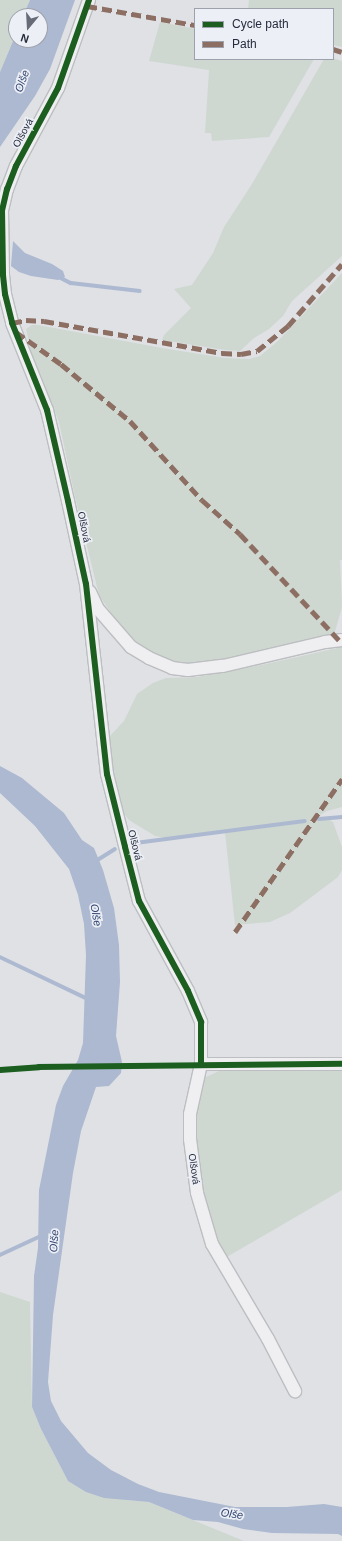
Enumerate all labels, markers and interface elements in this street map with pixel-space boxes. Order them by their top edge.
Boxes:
north arrow [8,8,48,48]
legend [194,8,334,60]
text: Cycle path [232,17,289,31]
text: N [19,32,30,45]
text: Path [232,37,257,51]
water label: Olše [12,68,32,94]
street label: Olšová [10,116,36,150]
street label: Olšová [75,511,93,543]
street label: Olšová [125,828,145,862]
water label: Olše [88,903,104,927]
street label: Olšová [186,1153,202,1185]
water label: Olše [47,1229,61,1253]
water label: Olše [220,1506,244,1522]

